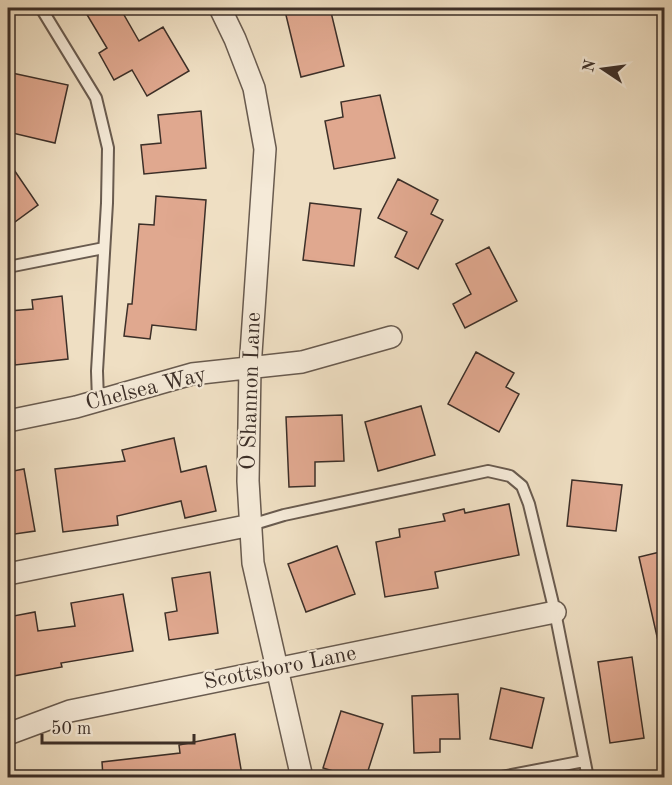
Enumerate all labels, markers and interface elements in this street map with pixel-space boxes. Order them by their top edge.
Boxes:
north arrow [573,39,633,99]
text: N [581,58,600,74]
street label: O Shannon Lane [237,311,265,471]
street label: Chelsea Way [83,363,209,415]
street label: Scottsboro Lane [202,642,358,694]
scale bar [42,707,194,745]
text: 50 m [51,720,91,738]

